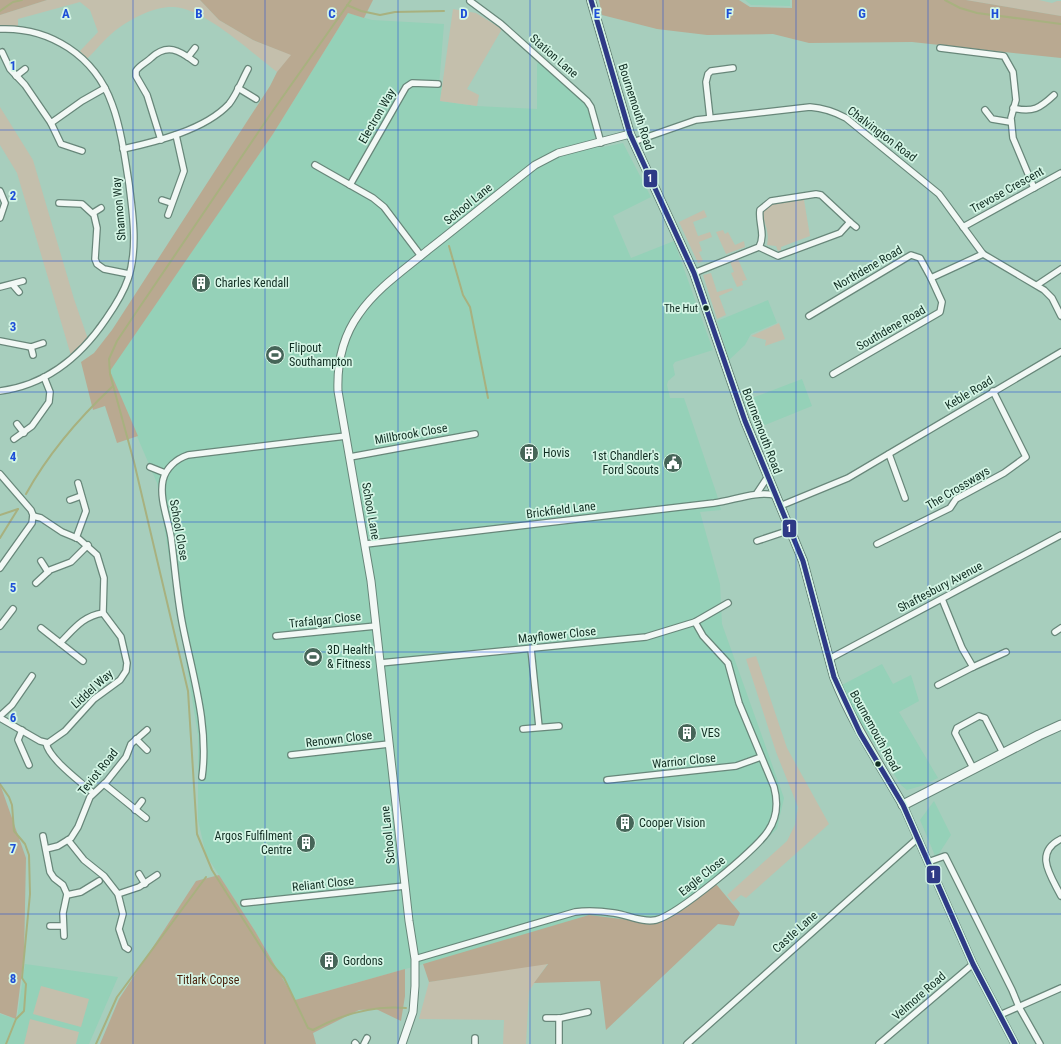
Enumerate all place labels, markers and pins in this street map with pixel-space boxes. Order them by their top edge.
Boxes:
building icon: Charles Kendall [190,272,212,294]
place label: Charles Kendall [215,276,289,290]
place label: The Hut [664,302,698,315]
marker: The Hut [701,303,711,313]
place label: Flipout Southampton [289,341,353,369]
sports icon: Flipout Southampton [264,344,286,366]
building icon: Hovis [518,442,540,464]
place label: Hovis [543,446,570,460]
place label: 1st Chandler's Ford Scouts [592,449,659,477]
public building icon: 1st Chandler's Ford Scouts [662,452,684,474]
place label: 3D Health & Fitness [327,643,374,671]
sports icon: 3D Health & Fitness [302,646,324,668]
building icon: VES [676,722,698,744]
place label: VES [701,726,720,740]
unlabelled marker [873,759,883,769]
building icon: Cooper Vision [614,812,636,834]
place label: Cooper Vision [639,816,706,830]
place label: Argos Fulfilment Centre [215,829,292,857]
building icon: Argos Fulfilment Centre [295,832,317,854]
building icon: Gordons [318,950,340,972]
place label: Gordons [343,954,383,968]

